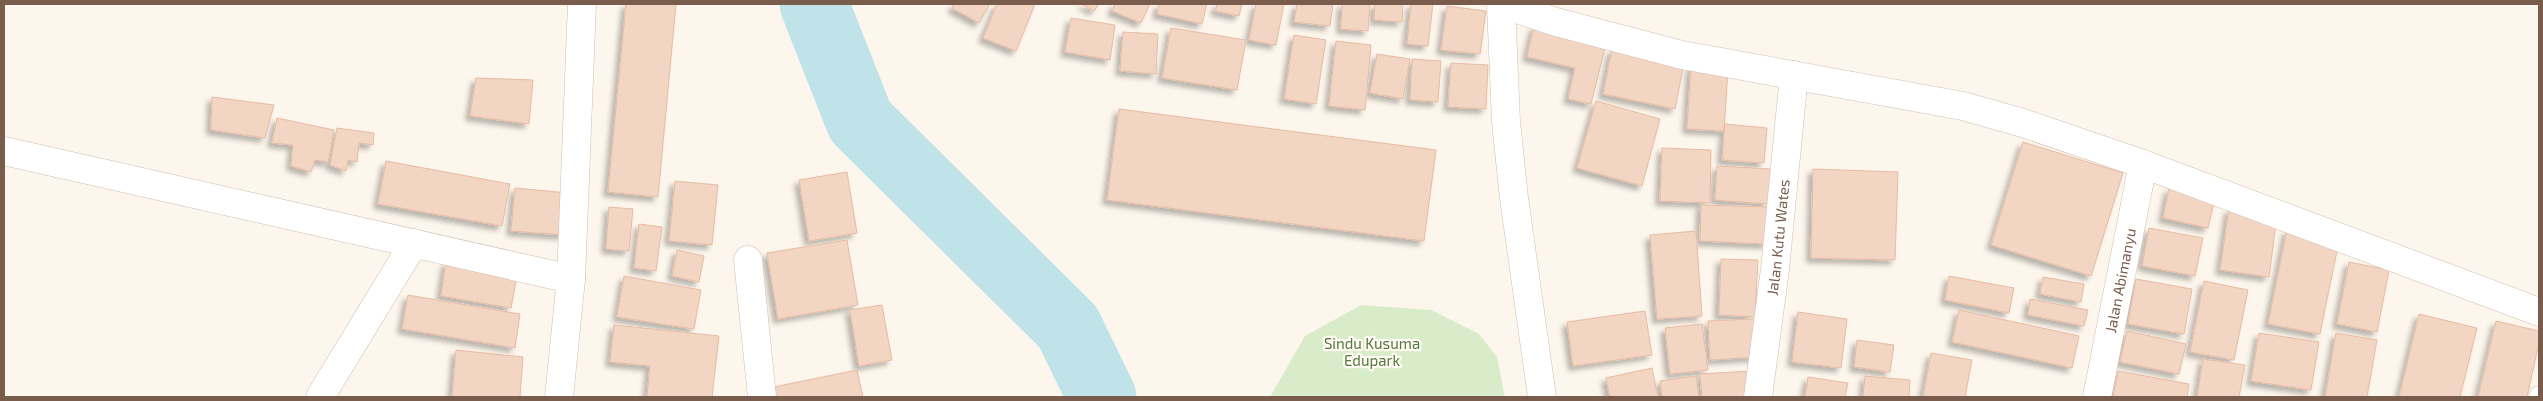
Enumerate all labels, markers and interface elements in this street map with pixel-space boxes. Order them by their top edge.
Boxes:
street label: Jalan Kutu Wates [1763,178,1793,296]
street label: Jalan Abimanyu [2101,226,2139,334]
park label: Sindu Kusuma Edupark [1324,334,1420,369]

